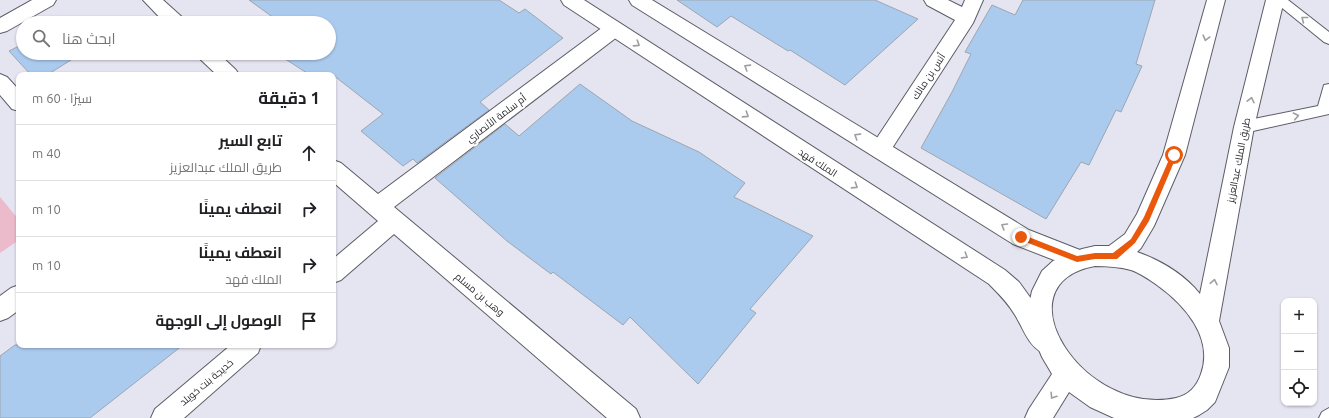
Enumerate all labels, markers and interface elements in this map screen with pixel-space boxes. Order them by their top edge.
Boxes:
search box [16,16,336,60]
one-way arrow [1302,17,1309,24]
icon: search [30,27,52,49]
text: ابحث هنا [62,30,116,47]
one-way arrow [1202,34,1210,41]
one-way arrow [633,39,640,47]
street label: أنس بن مالك [909,51,948,102]
one-way arrow [744,65,751,72]
text: 1 دقيقة [258,88,320,107]
text: سيرًا · 60 m [32,91,92,105]
street label: أم سلمة الأنصاري [464,91,530,146]
one-way arrow [1246,96,1255,103]
one-way arrow [742,110,749,118]
one-way arrow [1293,112,1299,120]
street label: طريق الملك عبدالعزيز [1225,117,1253,205]
text: تابع السير [219,132,282,149]
one-way arrow [854,133,861,141]
icon: ahead [298,142,320,164]
text: 40 m [32,146,61,160]
street label: الملك فهد [796,146,839,180]
route start [1165,146,1183,164]
text: طريق الملك عبدالعزيز [170,160,282,174]
one-way arrow [851,181,858,188]
icon: right [298,198,320,220]
text: انعطف يمينًا [198,200,282,217]
text: 10 m [32,202,61,216]
one-way arrow [1001,224,1008,231]
route end [1012,228,1030,246]
text: انعطف يمينًا [198,244,282,261]
one-way arrow [961,252,968,259]
icon: right [298,254,320,276]
text: 10 m [32,258,61,272]
street label: وهب بن مسلم [452,271,506,320]
text: الملك فهد [225,272,282,286]
one-way arrow [1210,279,1218,285]
map controls [1281,298,1317,406]
button: + [1281,298,1317,334]
icon: arrive [298,310,320,332]
text: الوصول إلى الوجهة [155,312,282,329]
button: − [1281,334,1317,370]
street label: خديجة بنت خويلد [177,357,235,408]
button: locate [1281,370,1317,406]
one-way arrow [1050,392,1058,399]

